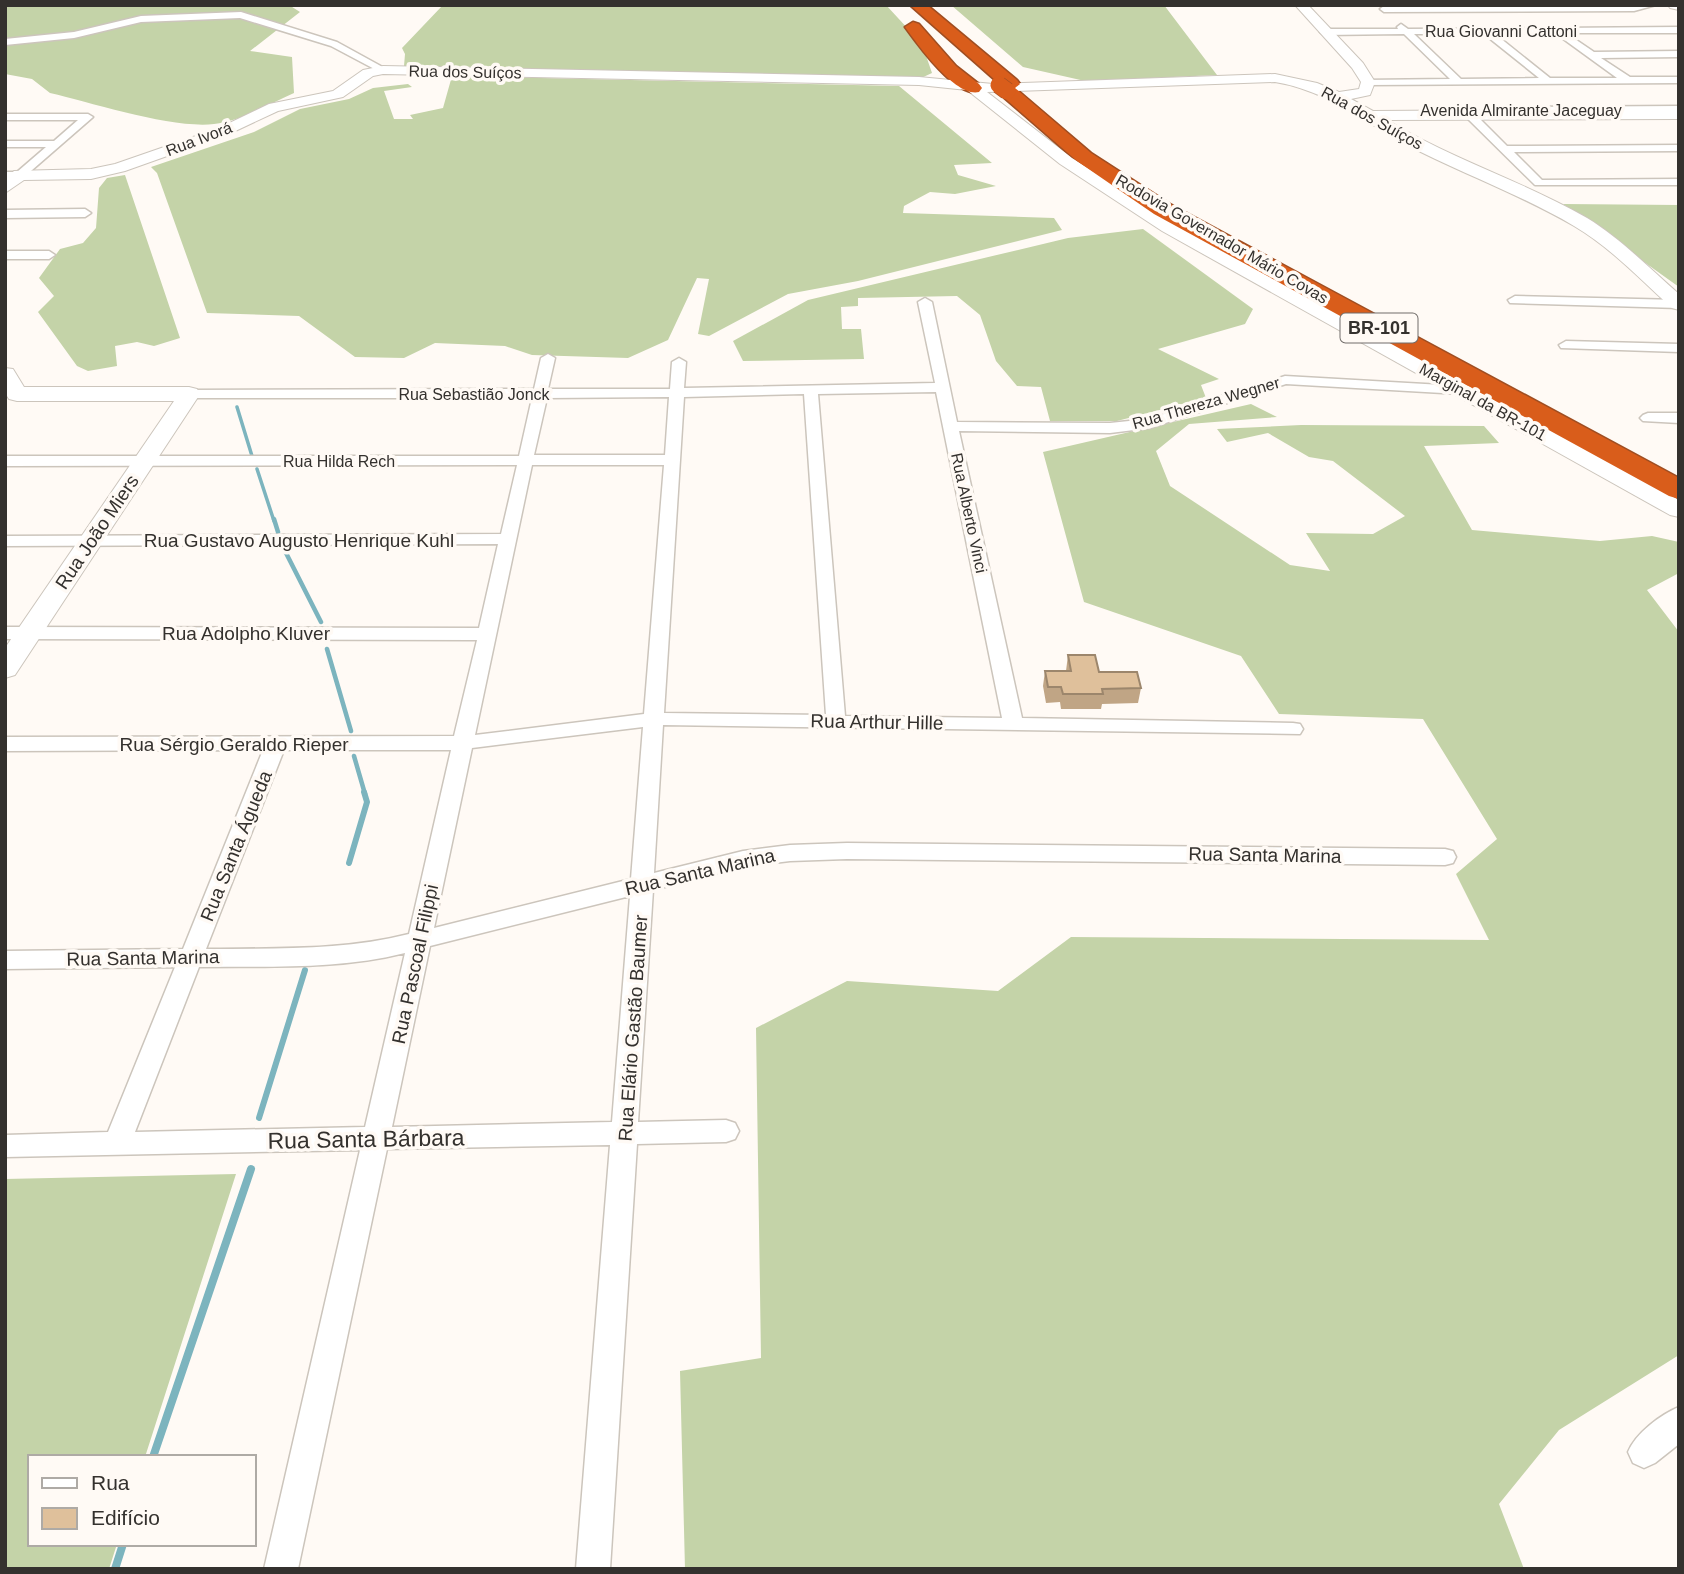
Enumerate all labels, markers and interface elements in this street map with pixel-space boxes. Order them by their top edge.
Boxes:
street label: Rua Giovanni Cattoni [1425,23,1577,40]
street label: Rua dos Suíços [408,63,522,81]
street label: Rua dos Suíços [1318,83,1426,153]
street label: Avenida Almirante Jaceguay [1420,102,1622,119]
street label: Rua Ivorá [164,119,235,159]
street label: Rodovia Governador Mário Covas [1113,171,1331,307]
road number: BR-101 [1340,314,1418,342]
street label: Marginal da BR-101 [1417,360,1549,444]
street label: Rua Thereza Wegner [1130,374,1282,432]
street label: Rua Sebastião Jonck [398,386,551,403]
street label: Rua Alberto Vinci [948,451,990,575]
street label: Rua Hilda Rech [283,453,395,470]
street label: Rua João Miers [51,471,143,593]
street label: Rua Gustavo Augusto Henrique Kuhl [144,530,454,551]
street label: Rua Adolpho Kluver [162,623,331,644]
street label: Rua Arthur Hille [810,710,944,734]
street label: Rua Sérgio Geraldo Rieper [119,734,349,755]
street label: Rua Santa Águeda [196,767,276,924]
street label: Rua Santa Marina [1188,843,1342,867]
street label: Rua Santa Marina [623,844,777,899]
street label: Rua Pascoal Filippi [388,882,442,1046]
street label: Rua Elário Gastão Baumer [615,913,651,1142]
street label: Rua Santa Marina [66,946,220,970]
street label: Rua Santa Bárbara [267,1124,465,1154]
legend [28,1455,256,1546]
text: Rua [91,1471,130,1494]
text: Edifício [91,1506,160,1529]

